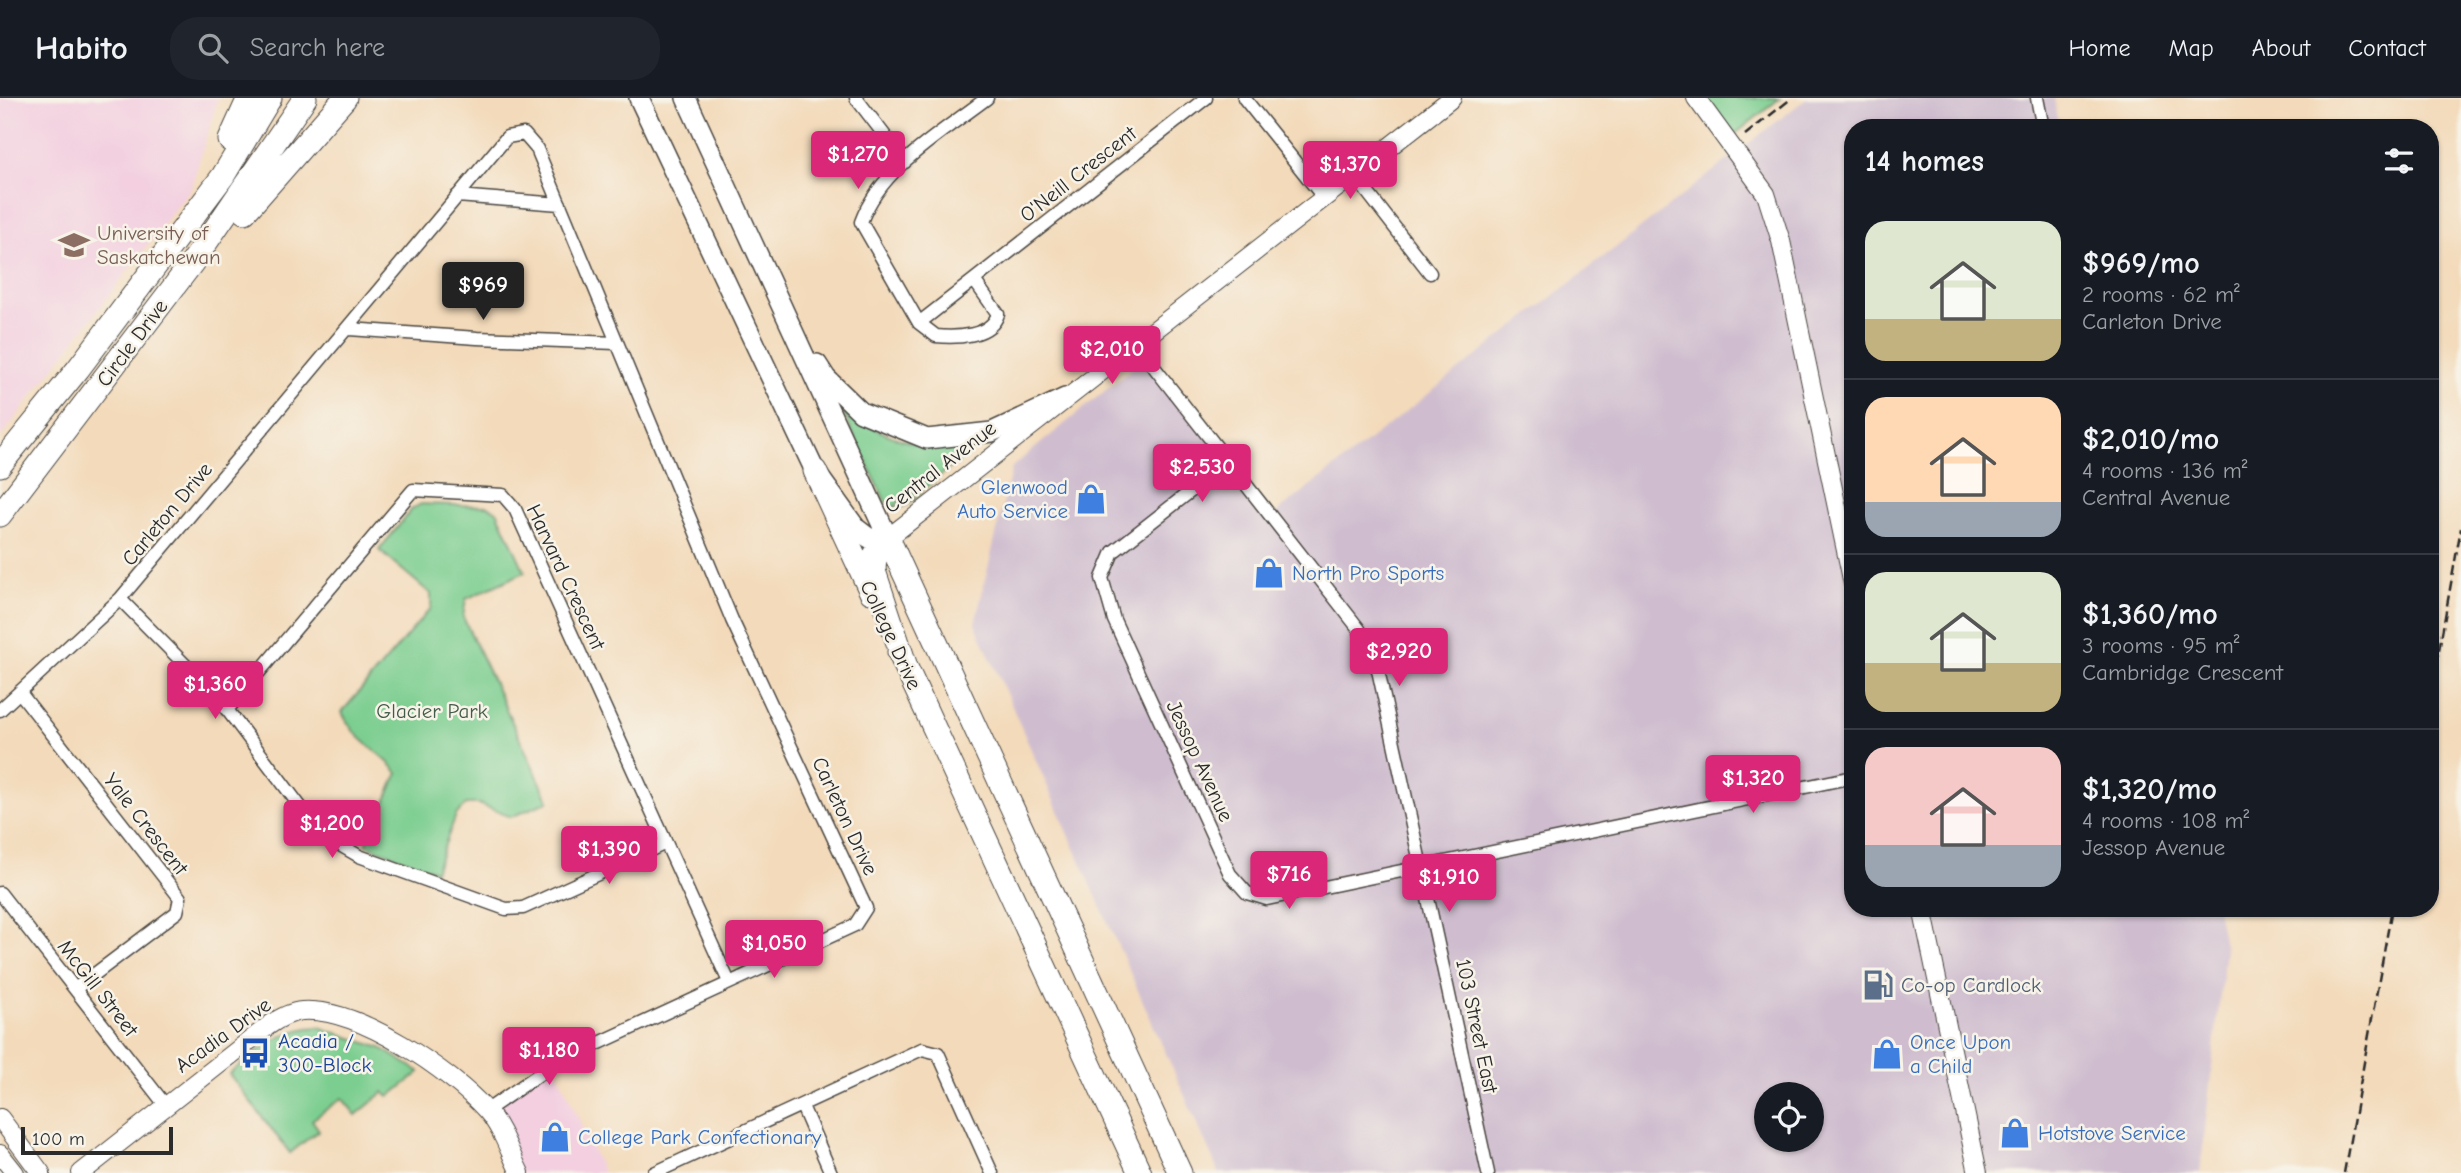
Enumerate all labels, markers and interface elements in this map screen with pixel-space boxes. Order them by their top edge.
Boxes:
search box [170,17,660,80]
text: Habito [35,29,128,67]
icon: search [194,29,232,67]
text: Search here [250,33,385,63]
text: Home [2069,34,2130,62]
text: Map [2168,34,2214,62]
text: About [2252,34,2310,62]
text: Contact [2348,34,2426,62]
street label: O'Neill Crescent [1015,120,1142,227]
pin: $1,270 [801,132,915,191]
text: $1,270 [827,140,889,167]
pin: $1,370 [1293,141,1407,201]
icon: filters [2380,142,2418,180]
text: 14 homes [1865,144,1984,179]
text: $1,370 [1319,150,1381,177]
place label: University of Saskatchewan [97,221,221,269]
school or university icon: University of Saskatchewan [57,228,91,262]
text: $969/mo [2082,246,2200,281]
icon: home [1921,249,2005,333]
pin: $969 [442,262,524,322]
text: $969 [458,271,508,298]
text: 2 rooms · 62 m² [2082,281,2240,308]
street label: Circle Drive [91,295,173,391]
text: Carleton Drive [2082,308,2222,335]
pin: $2,010 [1055,327,1169,386]
text: $2,010 [1079,335,1145,362]
street label: Central Avenue [879,416,1001,518]
text: $2,010/mo [2082,422,2219,457]
icon: home [1921,425,2005,509]
pin: $2,530 [1145,444,1259,504]
text: $2,530 [1169,453,1235,480]
street label: Carleton Drive [117,457,217,571]
text: 4 rooms · 136 m² [2082,457,2248,484]
place label: Glenwood Auto Service [957,475,1068,523]
shop icon: Glenwood Auto Service [1074,482,1108,516]
text: Central Avenue [2082,484,2230,511]
street label: Harvard Crescent [522,500,611,654]
shop icon: North Pro Sports [1252,556,1286,590]
place label: North Pro Sports [1292,561,1444,585]
street label: College Drive [855,577,927,693]
text: $1,360/mo [2082,597,2218,632]
icon: home [1921,600,2005,684]
pin: $2,920 [1342,628,1456,688]
text: 3 rooms · 95 m² [2082,632,2240,659]
text: $2,920 [1366,637,1432,664]
text: Cambridge Crescent [2082,659,2283,686]
pin: $1,360 [158,662,272,721]
text: $1,360 [183,670,247,697]
street label: Jessop Avenue [1161,697,1239,825]
park label: Glacier Park [376,699,488,723]
street label: Carleton Drive [807,753,883,879]
pin: $1,320 [1696,756,1810,815]
text: $1,320 [1721,764,1785,791]
street label: Yale Crescent [99,768,194,880]
text: $1,320/mo [2082,772,2217,807]
icon: home [1921,775,2005,859]
pin: $1,200 [275,800,389,860]
text: 4 rooms · 108 m² [2082,807,2249,834]
text: $1,200 [299,809,365,836]
pin: $1,390 [552,826,666,886]
text: Jessop Avenue [2082,834,2225,861]
text: $1,390 [577,835,641,862]
pin: $716 [1248,852,1330,911]
pin: $1,910 [1392,854,1506,914]
text: $716 [1266,860,1312,887]
text: $1,910 [1418,863,1480,890]
pin: $1,050 [717,920,831,980]
text: $1,050 [741,929,807,956]
street label: McGill Street [53,935,144,1042]
street label: 103 Street East [1451,957,1503,1096]
fuel station icon: Co-op Cardlock [1861,968,1895,1002]
place label: Co-op Cardlock [1901,973,2041,997]
street label: Acadia Drive [171,992,275,1078]
pin: $1,180 [492,1028,606,1087]
place label: Acadia / 300-Block [278,1029,372,1077]
place label: Once Upon a Child [1910,1030,2011,1078]
bus stop icon: Acadia / 300-Block [238,1036,272,1070]
text: $1,180 [518,1036,580,1063]
shop icon: Once Upon a Child [1870,1037,1904,1071]
map controls [1754,1082,1824,1152]
button: locate [1754,1082,1824,1152]
shop icon: Hotstove Service [1998,1116,2032,1150]
shop icon: College Park Confectionary [538,1120,572,1154]
place label: Hotstove Service [2038,1121,2186,1145]
scale bar [21,1124,173,1156]
place label: College Park Confectionary [578,1125,822,1149]
text: 100 m [32,1128,85,1150]

